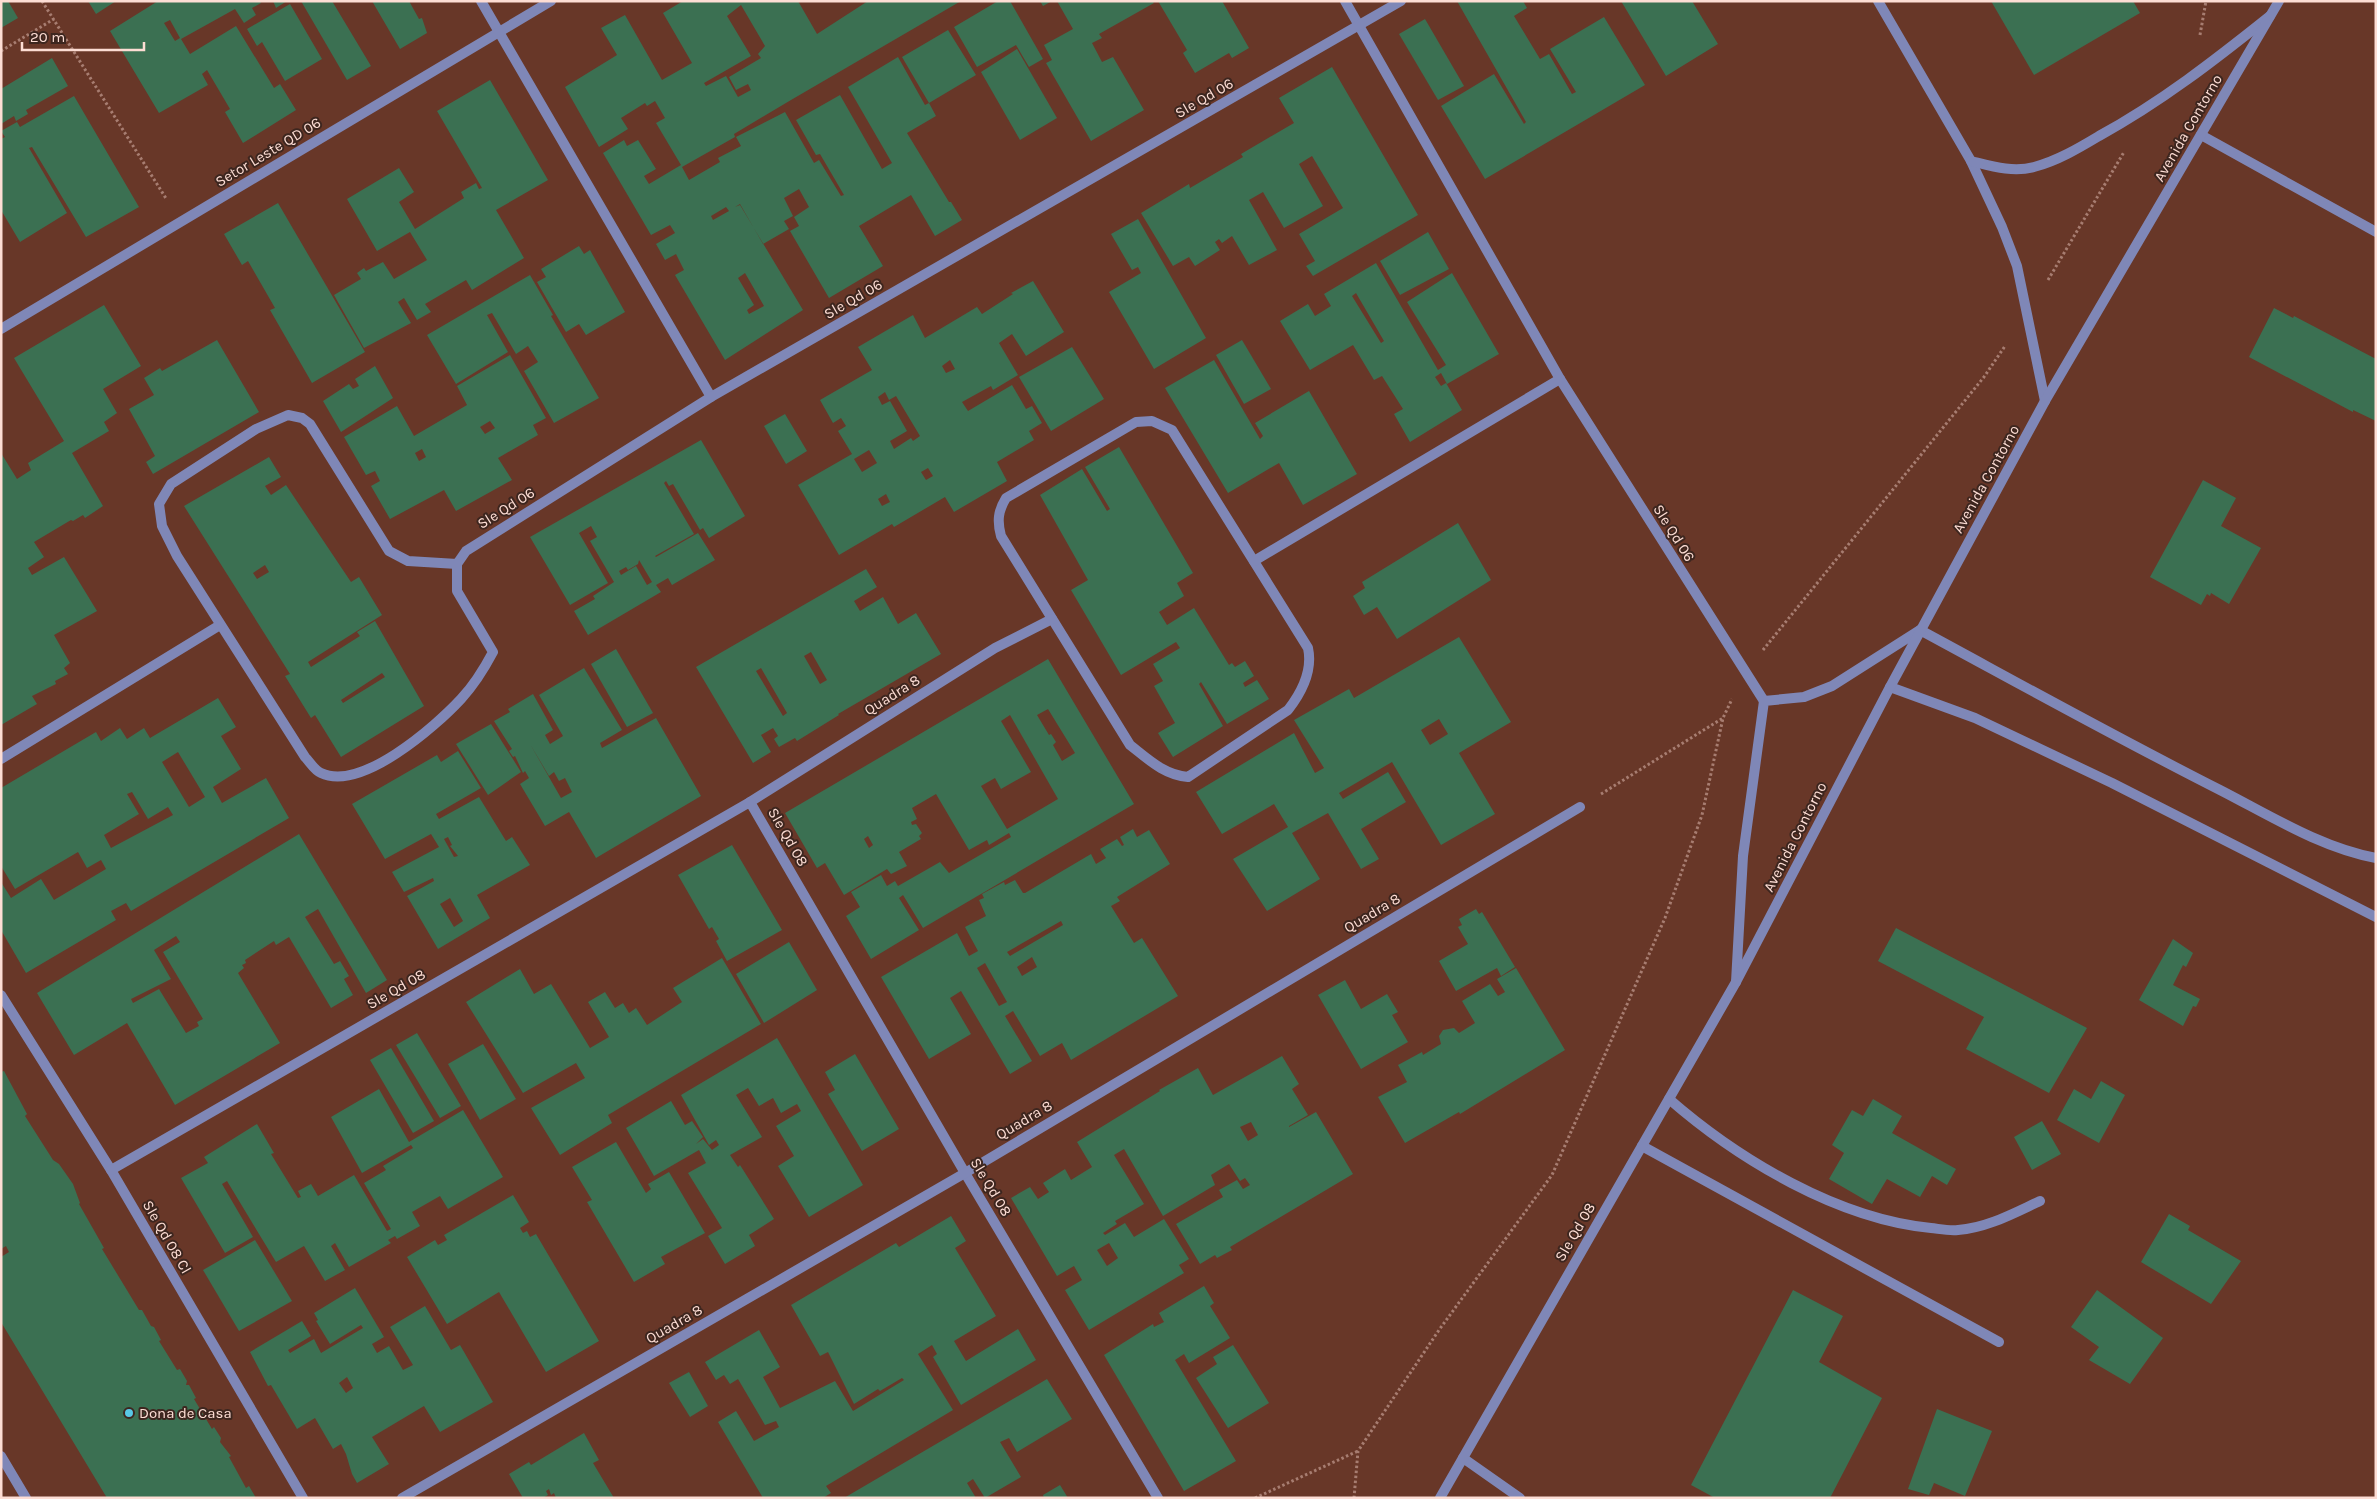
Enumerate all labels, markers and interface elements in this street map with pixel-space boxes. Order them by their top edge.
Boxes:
scale bar [22,20,145,52]
text: 20 m [30,28,65,46]
street label: Avenida Contorno [2150,71,2226,185]
street label: Sle Qd 06 [1172,74,1236,122]
street label: Setor Leste QD 06 [212,113,324,191]
street label: Sle Qd 06 [821,275,885,323]
street label: Avenida Contorno [1949,422,2023,536]
street label: Sle Qd 06 [474,483,538,533]
street label: Sle Qd 06 [1649,501,1699,565]
street label: Quadra 8 [861,671,923,719]
street label: Avenida Contorno [1760,779,1830,895]
street label: Sle Qd 08 [764,804,812,870]
street label: Quadra 8 [1341,889,1403,937]
street label: Sle Qd 08 [363,965,429,1013]
street label: Quadra 8 [993,1096,1055,1144]
street label: Sle Qd 08 [967,1155,1015,1219]
street label: Sle Qd 08 Cl [139,1197,195,1277]
street label: Sle Qd 08 [1551,1199,1599,1265]
street label: Quadra 8 [642,1301,706,1347]
place label: Dona de Casa [139,1404,232,1422]
marker: Dona de Casa [123,1407,135,1419]

